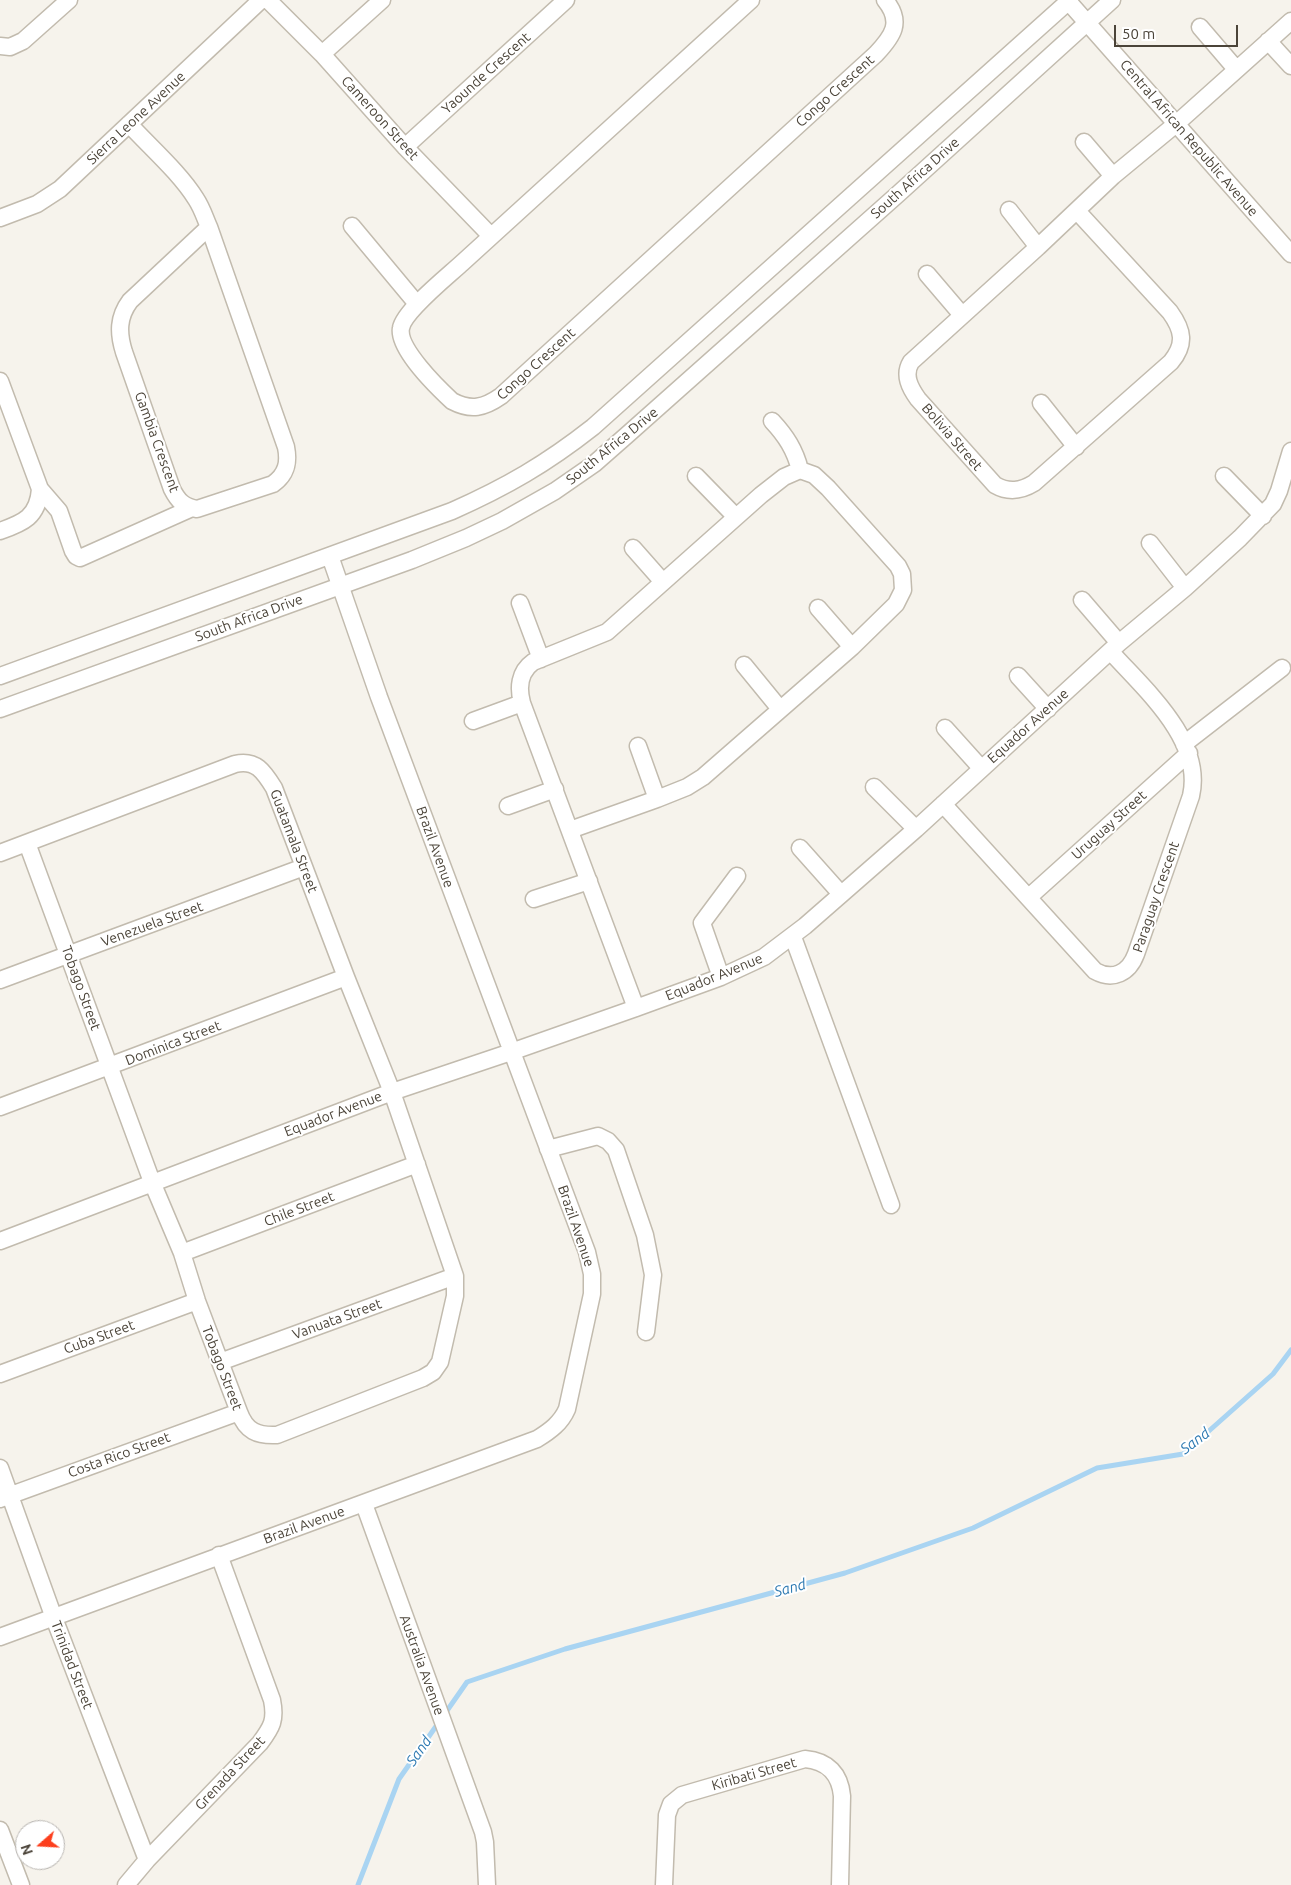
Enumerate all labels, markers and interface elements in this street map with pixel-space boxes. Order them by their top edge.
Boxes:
scale bar [1116,15,1240,47]
text: 50 m [1122,25,1155,42]
street label: Yaounde Crescent [438,29,534,117]
street label: Congo Crescent [792,51,878,131]
street label: Central African Republic Avenue [1116,56,1262,220]
street label: Sierra Leone Avenue [83,68,189,168]
street label: Cameroon Street [338,72,422,164]
street label: South Africa Drive [867,134,963,222]
street label: Congo Crescent [493,324,579,404]
street label: Gambia Crescent [131,389,183,495]
street label: Bolivia Street [918,400,986,474]
street label: South Africa Drive [563,404,661,488]
street label: South Africa Drive [193,591,305,645]
street label: Equador Avenue [984,685,1072,767]
street label: Guatamala Street [267,787,321,895]
street label: Uruguay Street [1068,787,1150,863]
street label: Brazil Avenue [413,804,457,890]
street label: Paraguay Crescent [1129,839,1183,955]
street label: Venezuela Street [99,898,205,950]
street label: Tobago Street [58,943,104,1033]
street label: Equador Avenue [663,950,765,1004]
street label: Dominica Street [123,1017,223,1069]
street label: Equador Avenue [282,1088,384,1140]
street label: Brazil Avenue [554,1183,598,1269]
street label: Chile Street [262,1188,336,1230]
street label: Vanuata Street [290,1295,384,1343]
street label: Cuba Street [61,1316,137,1358]
street label: Tobago Street [198,1323,246,1413]
water label: Sand [1177,1424,1213,1458]
street label: Costa Rico Street [65,1429,173,1481]
street label: Brazil Avenue [261,1503,347,1547]
water label: Sand [772,1575,808,1601]
street label: Australia Avenue [396,1612,448,1718]
street label: Trinidad Street [47,1618,97,1712]
street label: Grenada Street [191,1732,269,1814]
water label: Sand [402,1733,436,1769]
street label: Kiribati Street [710,1754,798,1794]
north arrow [15,1820,65,1870]
text: N [17,1842,36,1857]

